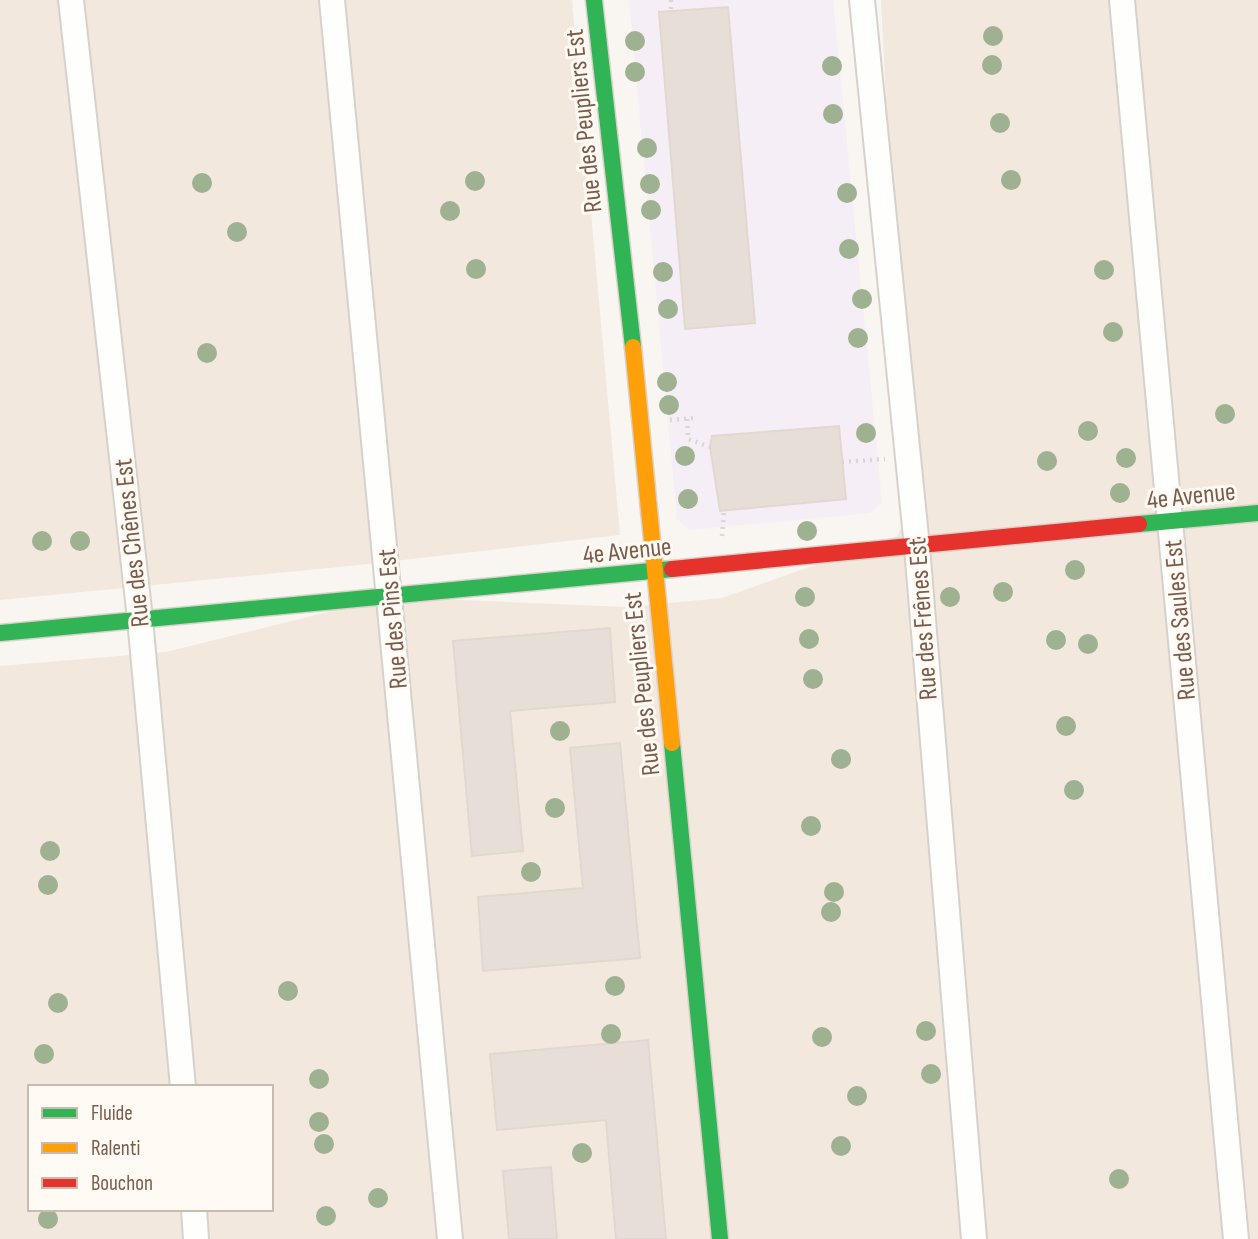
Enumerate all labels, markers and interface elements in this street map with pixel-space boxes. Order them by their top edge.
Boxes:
street label: Rue des Peupliers Est [559,27,610,214]
street label: Rue des Chênes Est [108,457,157,629]
street label: 4e Avenue [1145,476,1237,517]
street label: 4e Avenue [581,531,673,572]
street label: Rue des Frênes Est [902,537,945,701]
street label: Rue des Saules Est [1158,538,1203,701]
street label: Rue des Pins Est [372,547,415,690]
street label: Rue des Peupliers Est [617,590,668,777]
legend [28,1085,273,1211]
text: Fluide [91,1101,133,1126]
text: Ralenti [91,1136,140,1161]
text: Bouchon [91,1171,153,1196]

